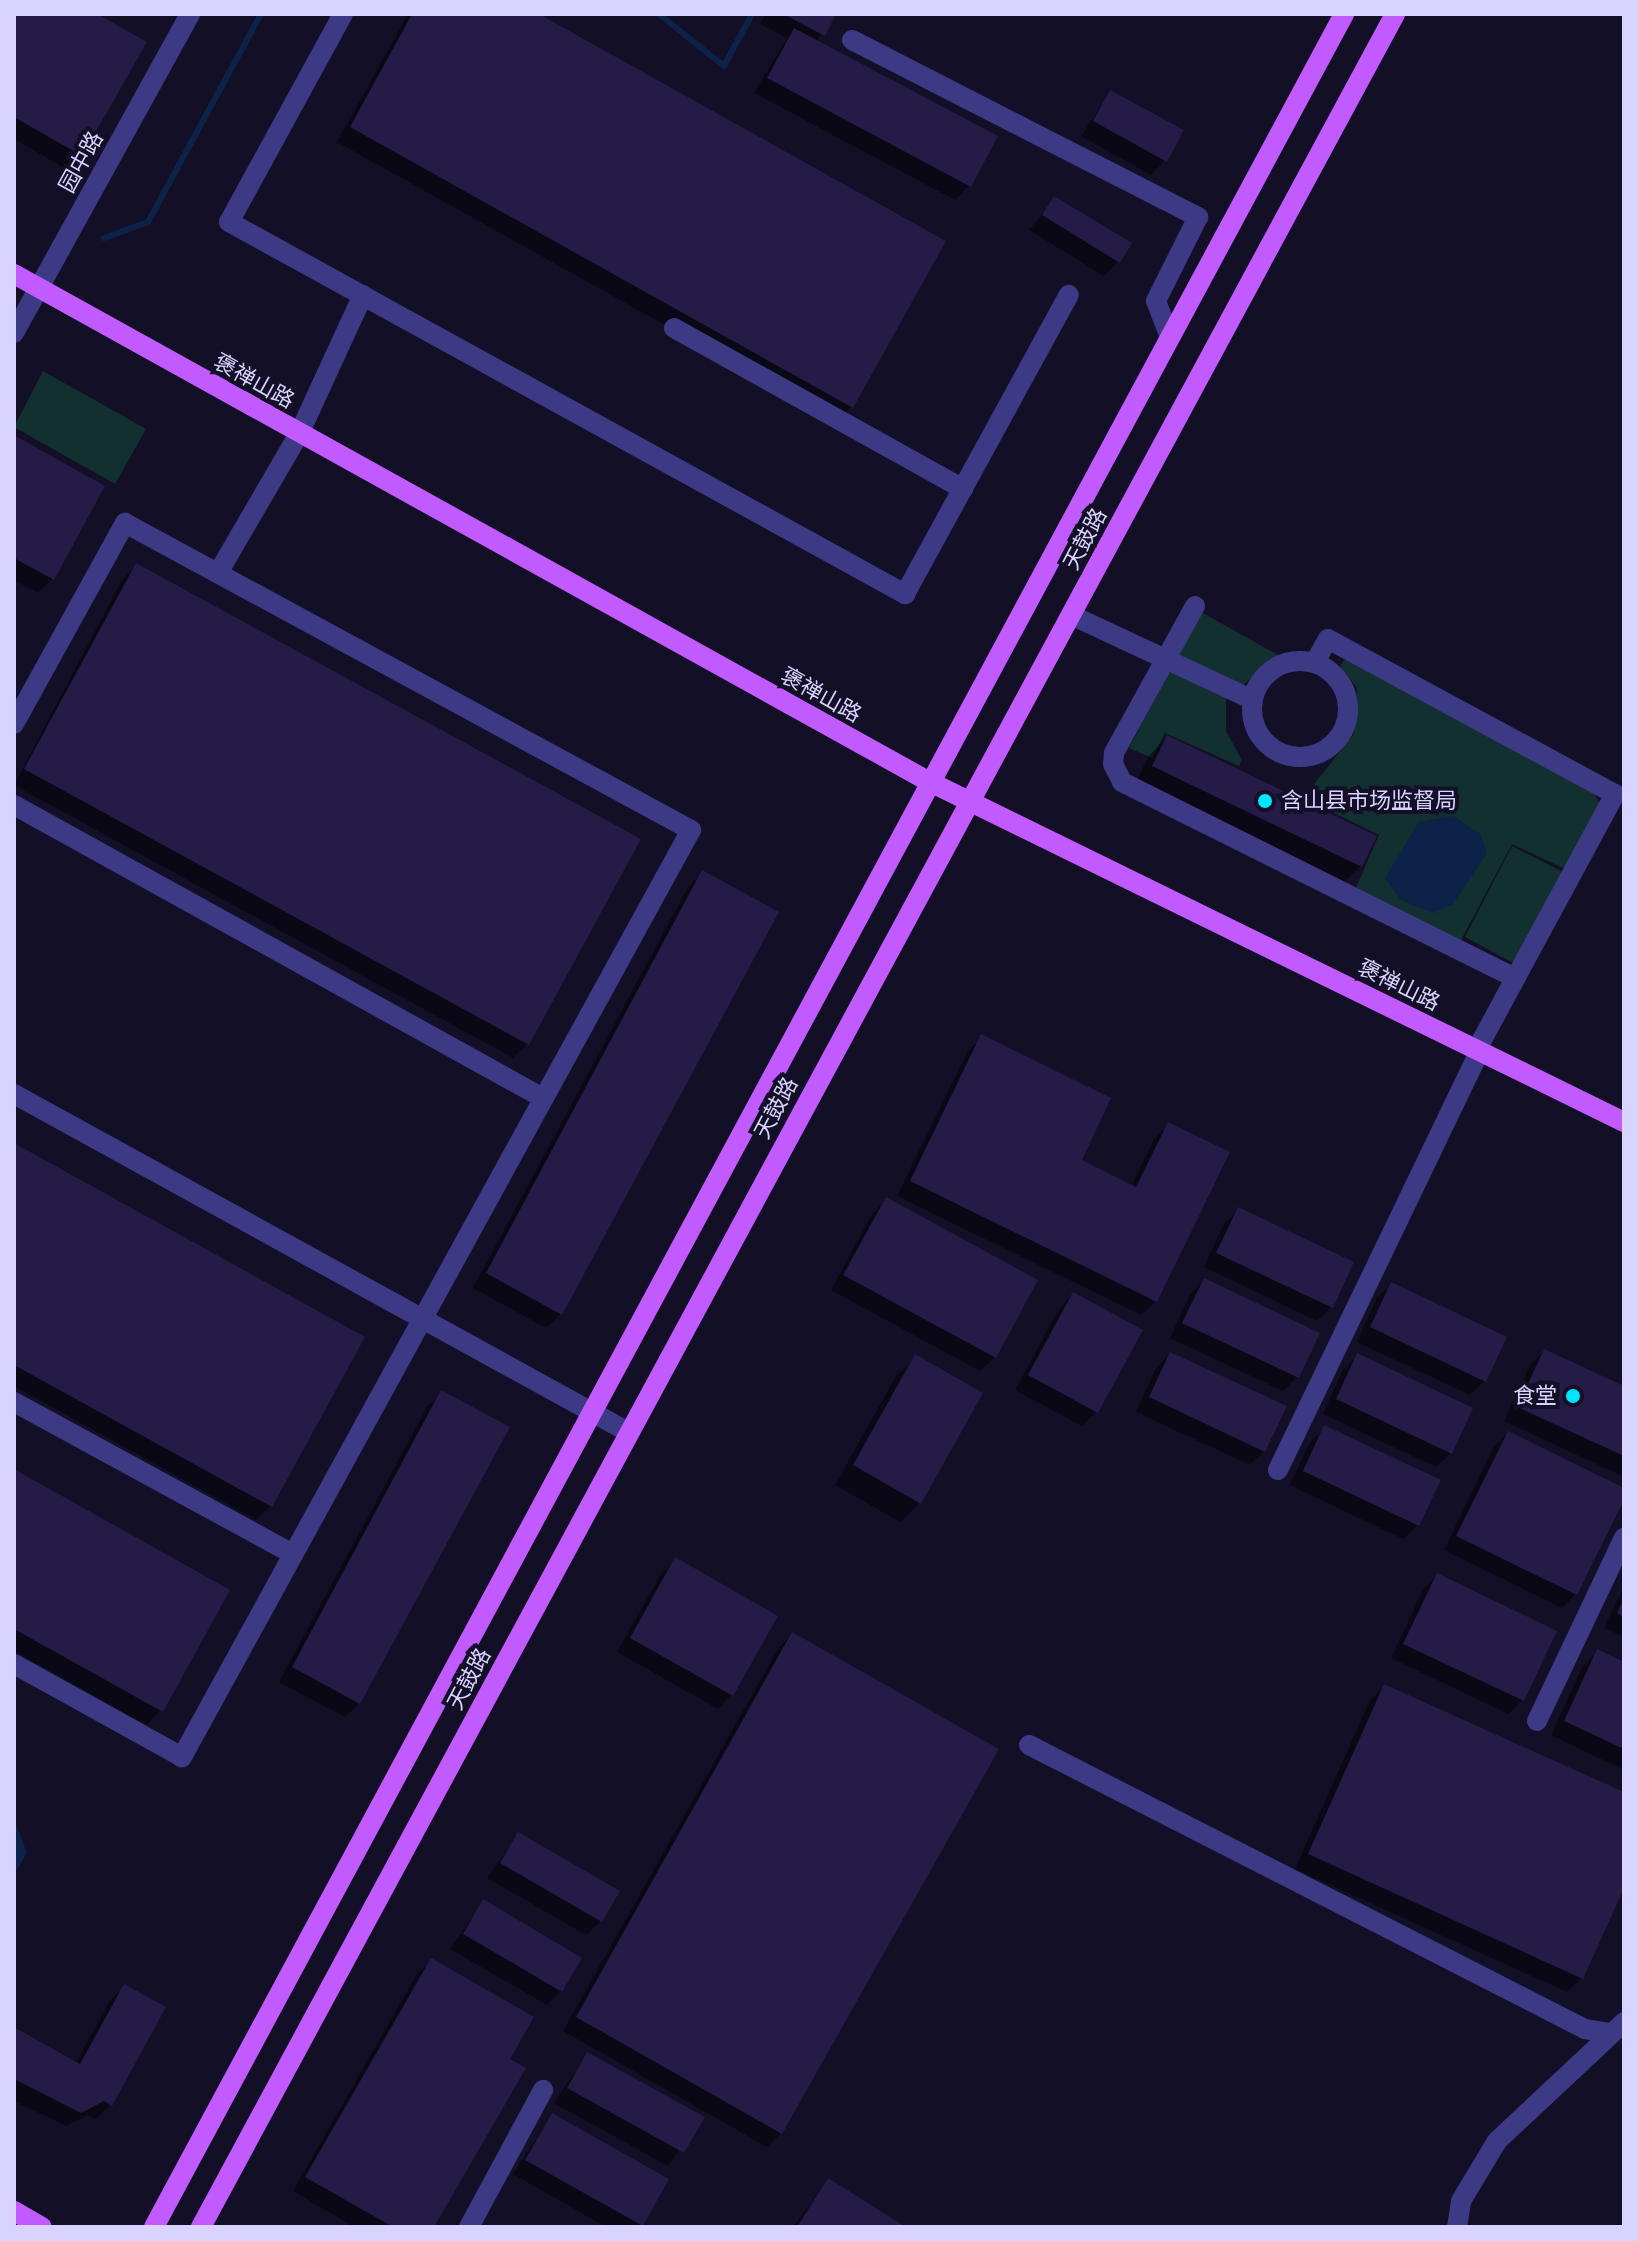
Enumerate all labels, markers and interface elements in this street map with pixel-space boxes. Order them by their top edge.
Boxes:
street label: 园中路 [53,127,109,197]
street label: 褒禅山路 [209,348,299,414]
street label: 天鼓路 [1058,504,1112,574]
street label: 褒禅山路 [776,662,866,728]
place label: 含山县市场监督局 [1281,788,1457,814]
marker: 含山县市场监督局 [1256,792,1274,810]
street label: 褒禅山路 [1354,954,1444,1016]
street label: 天鼓路 [749,1073,803,1143]
place label: 食堂 [1513,1383,1557,1409]
marker: 食堂 [1564,1387,1582,1405]
street label: 天鼓路 [442,1644,496,1714]

